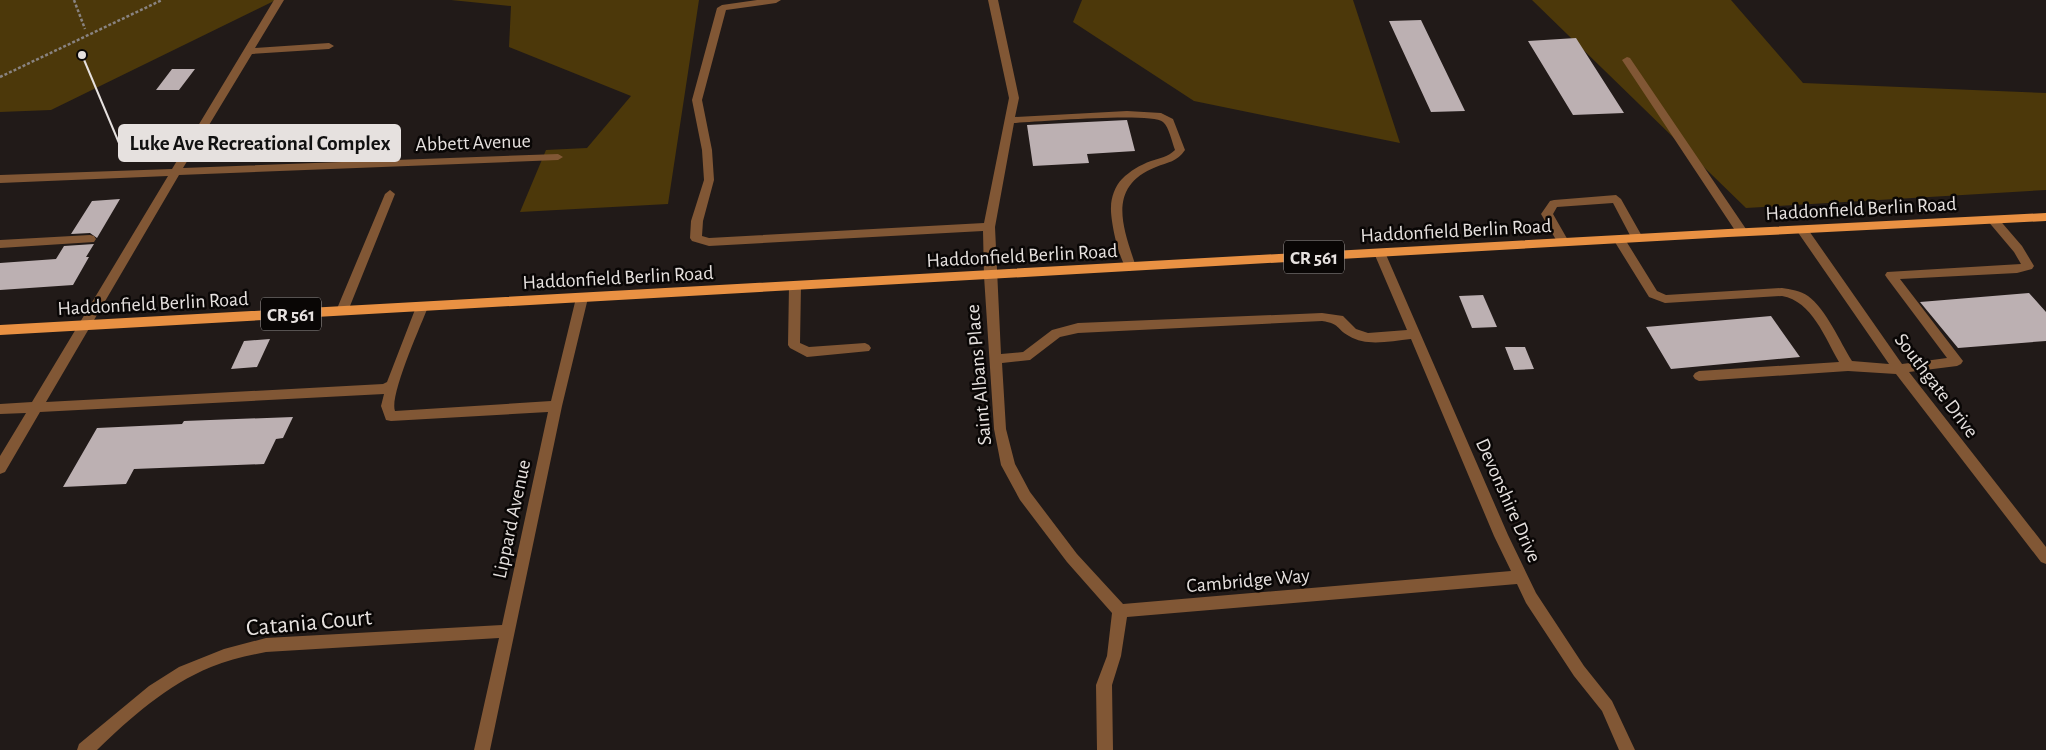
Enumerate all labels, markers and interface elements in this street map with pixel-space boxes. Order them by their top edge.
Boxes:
callout: Luke Ave Recreational Complex [119,125,400,161]
street label: Abbett Avenue [415,131,531,155]
text: Luke Ave Recreational Complex [130,133,391,154]
street label: Haddonfield Berlin Road [1765,194,1957,224]
street label: Haddonfield Berlin Road [1360,216,1552,246]
road number: CR 561 [1284,240,1344,274]
street label: Haddonfield Berlin Road [926,241,1118,271]
street label: Haddonfield Berlin Road [522,263,714,293]
street label: Haddonfield Berlin Road [57,289,249,319]
road number: CR 561 [261,298,321,330]
street label: Saint Albans Place [963,304,995,446]
street label: Southgate Drive [1891,330,1982,441]
street label: Devonshire Drive [1472,435,1544,565]
street label: Lippard Avenue [490,458,534,580]
street label: Cambridge Way [1186,566,1311,596]
street label: Catania Court [245,605,373,640]

